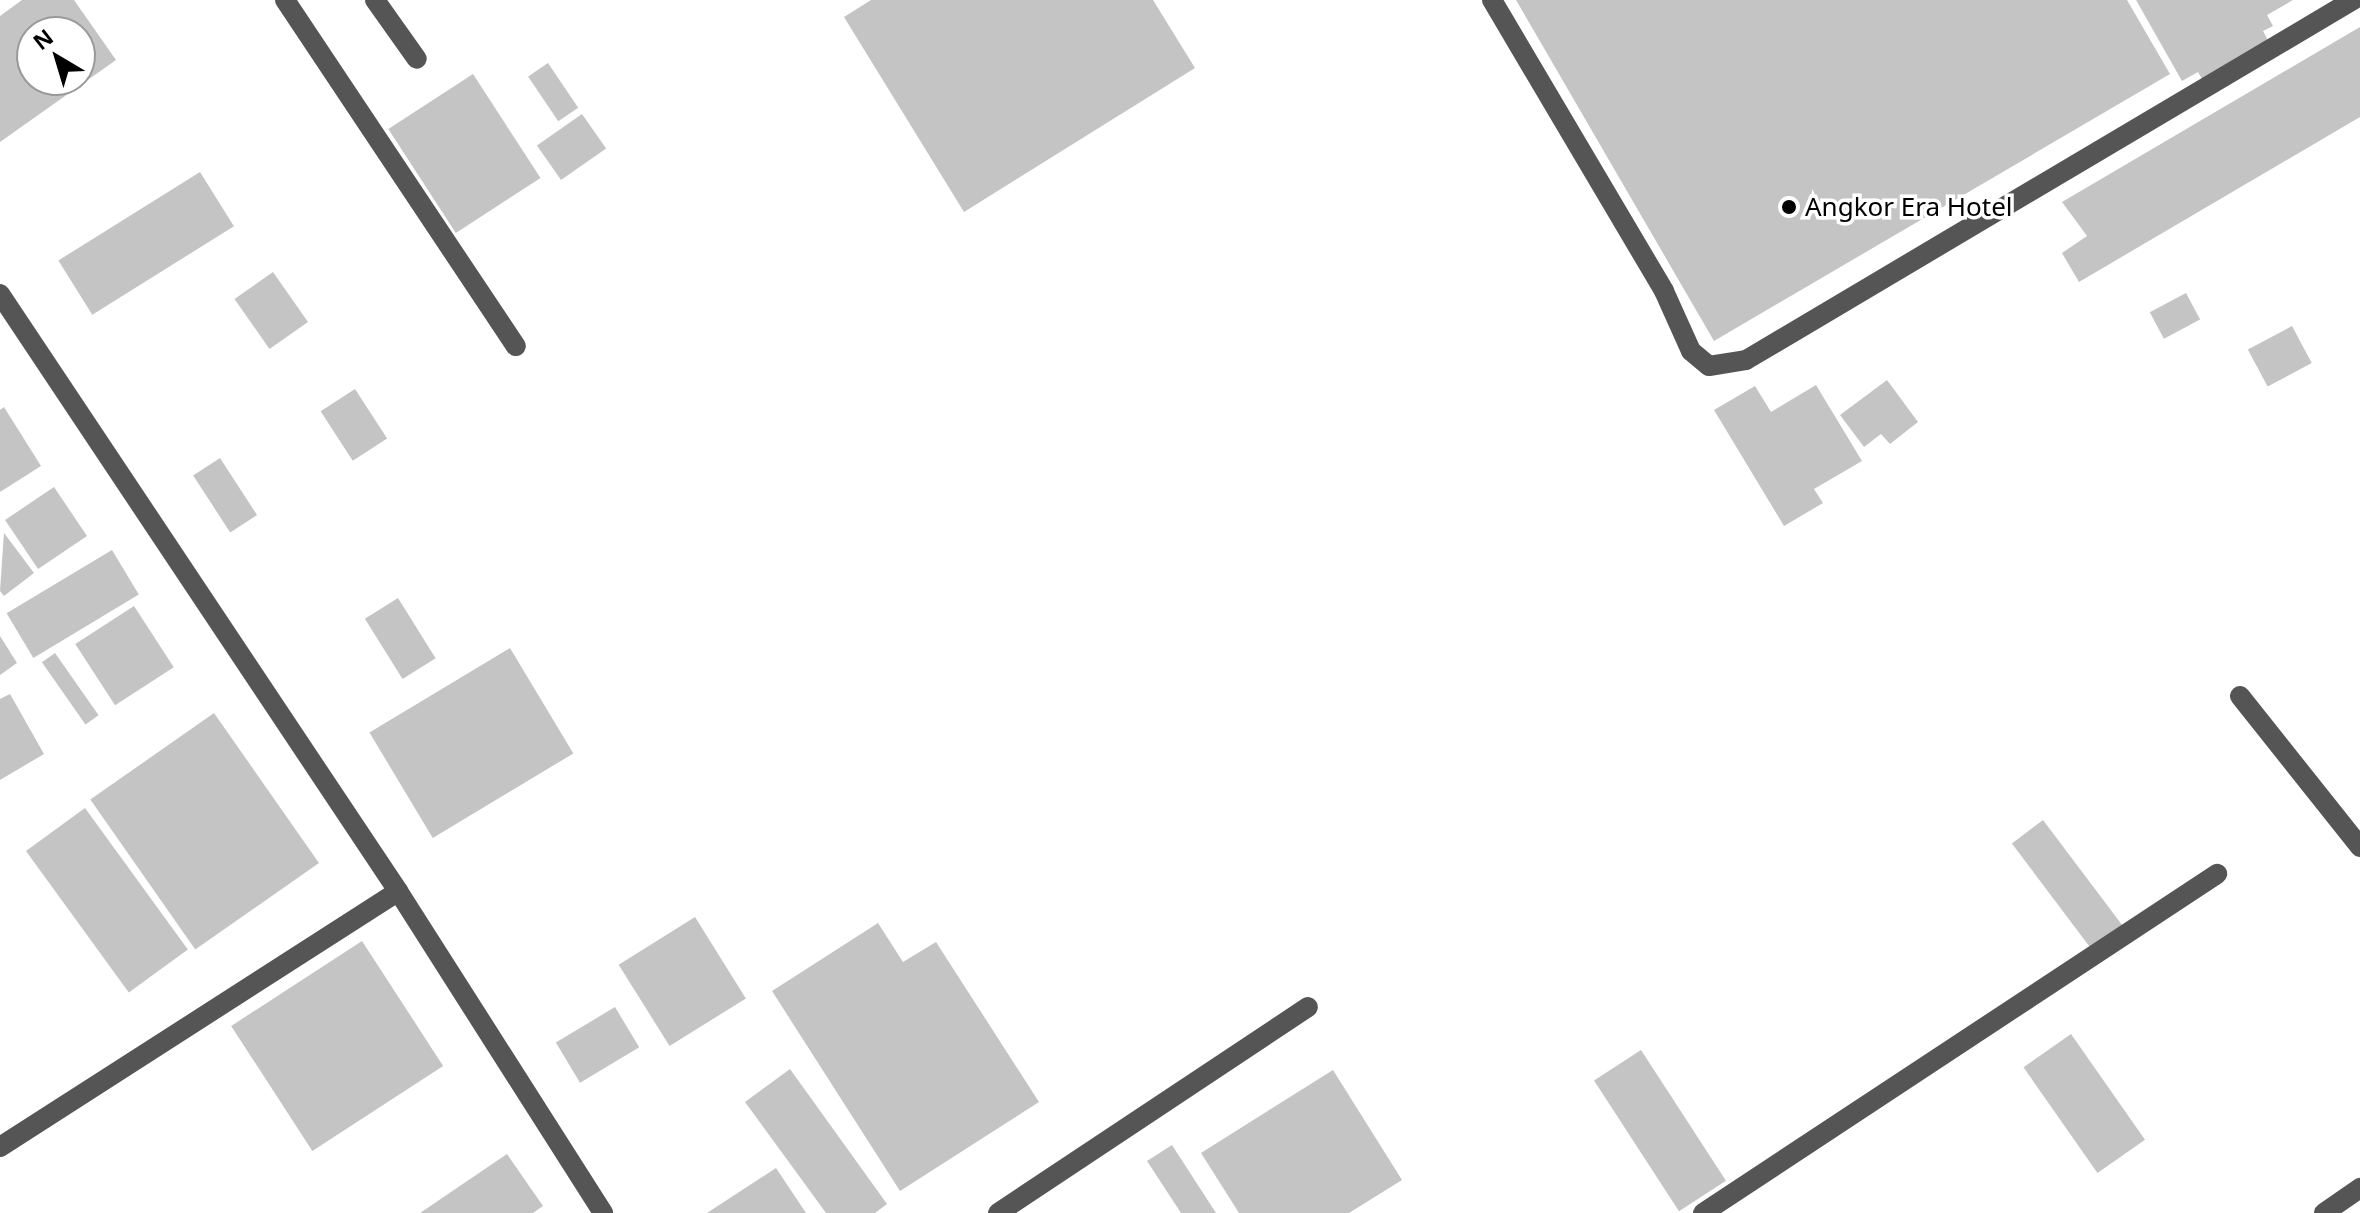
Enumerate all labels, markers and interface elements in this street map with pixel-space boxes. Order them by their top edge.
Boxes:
north arrow [16,16,96,96]
text: N [26,21,59,56]
place label: Angkor Era Hotel [1805,191,2013,223]
marker: Angkor Era Hotel [1780,198,1798,216]

